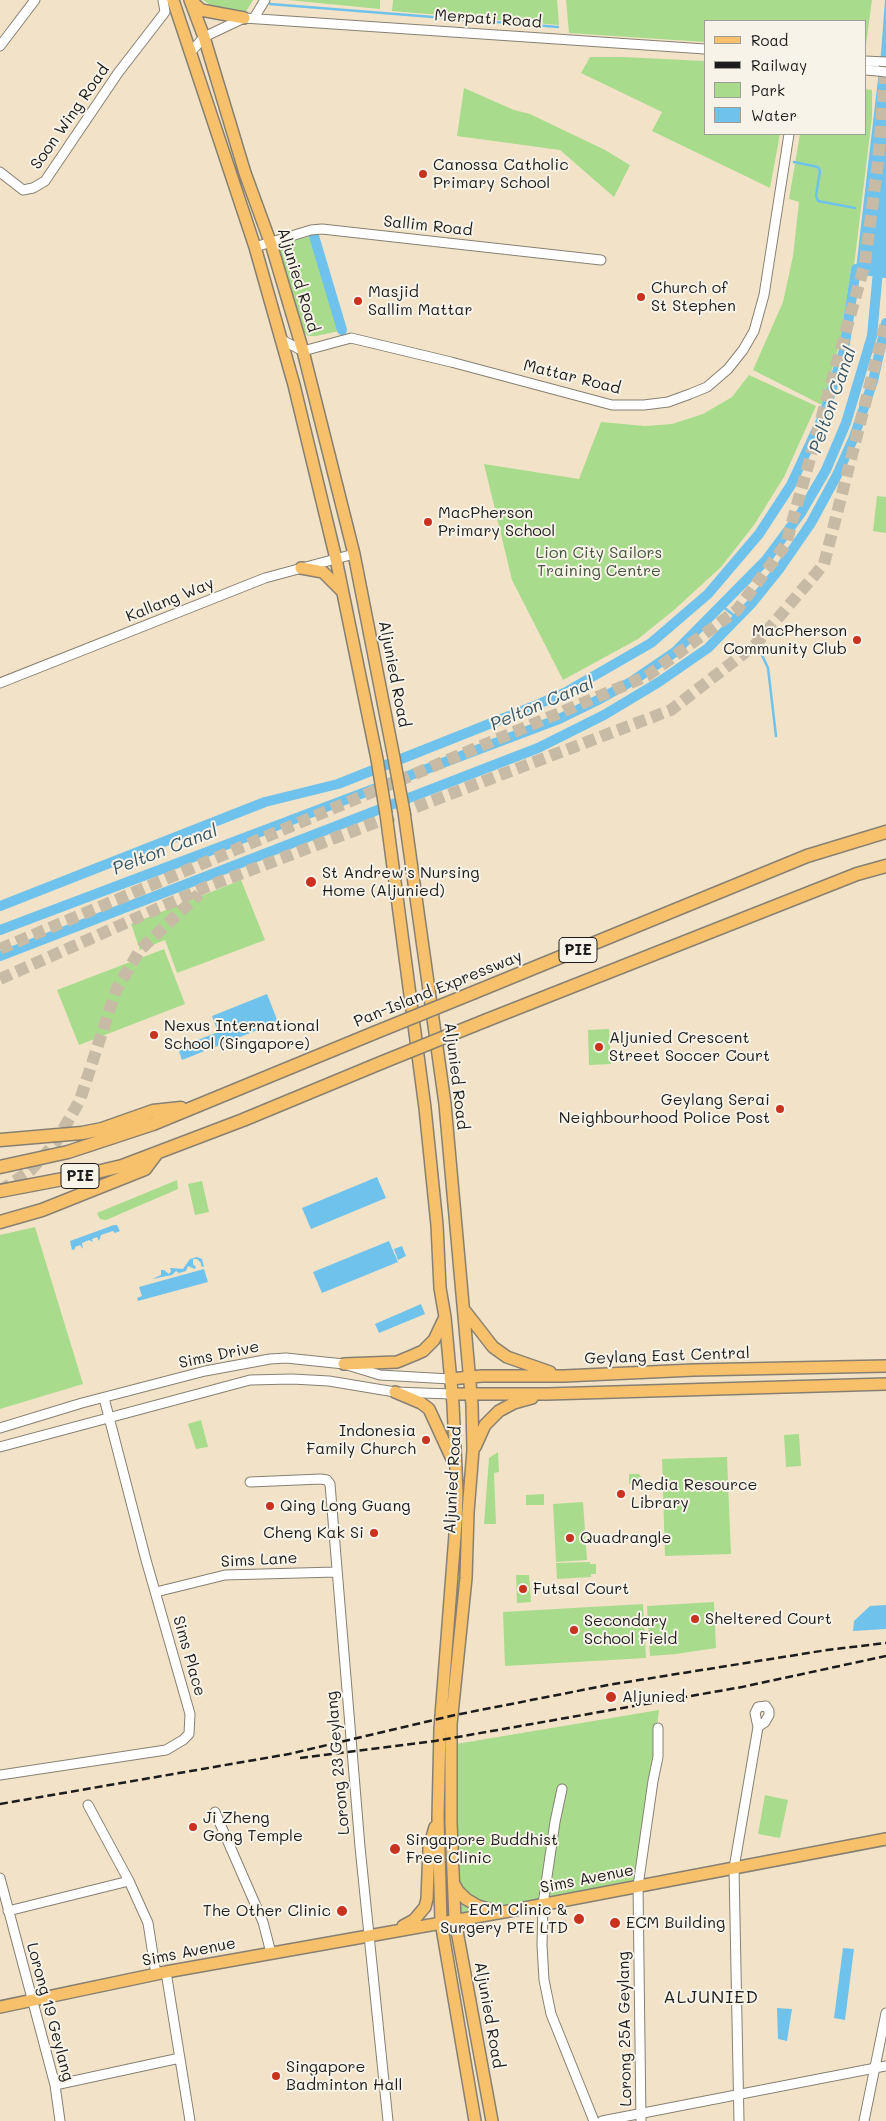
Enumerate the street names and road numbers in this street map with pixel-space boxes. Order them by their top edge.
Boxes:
street label: Merpati Road [434,6,542,32]
street label: Soon Wing Road [27,61,113,173]
street label: Sallim Road [382,212,474,240]
street label: Aljunied Road [273,226,323,334]
street label: Mattar Road [521,356,623,398]
street label: Kallang Way [123,574,217,626]
street label: Aljunied Road [374,619,414,729]
road number: PIE [559,938,597,962]
street label: Pan-Island Expressway [351,946,525,1032]
street label: Aljunied Road [440,1021,472,1131]
road number: PIE [61,1164,99,1188]
street label: Sims Drive [177,1337,261,1373]
street label: Geylang East Central [584,1344,750,1368]
street label: Aljunied Road [441,1426,465,1534]
street label: Sims Lane [220,1548,298,1572]
street label: Sims Place [168,1614,210,1698]
street label: Lorong 23 Geylang [322,1690,354,1836]
street label: Sims Avenue [539,1861,635,1897]
street label: Sims Avenue [141,1934,237,1970]
street label: Lorong 19 Geylang [22,1941,78,2083]
street label: Lorong 25A Geylang [614,1951,636,2107]
street label: Aljunied Road [470,1960,508,2070]

